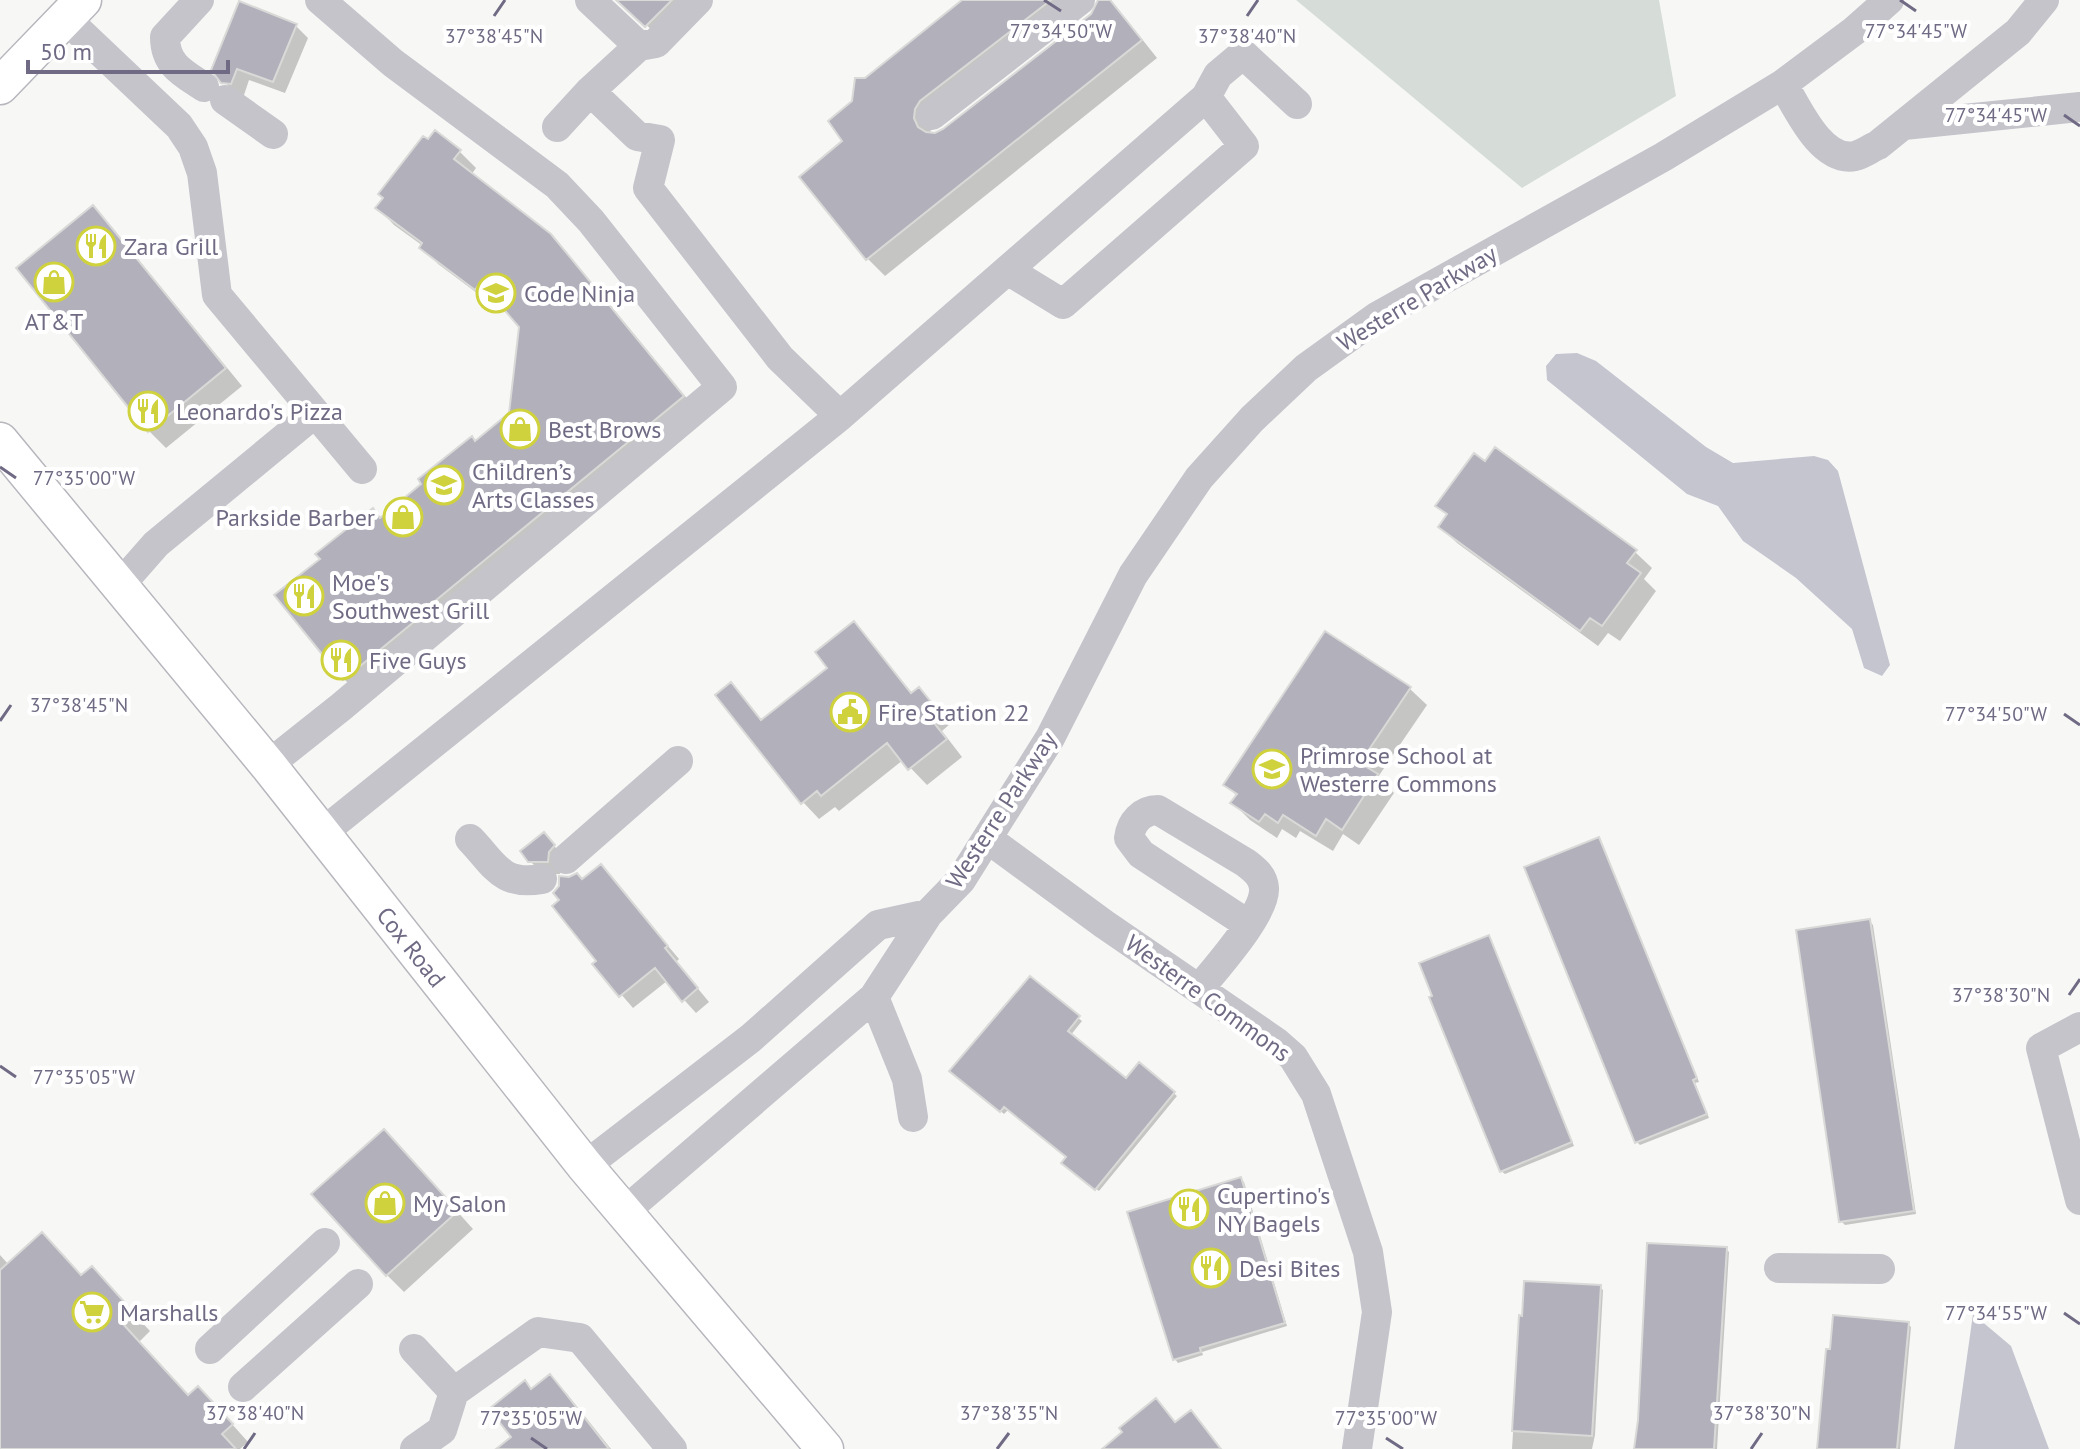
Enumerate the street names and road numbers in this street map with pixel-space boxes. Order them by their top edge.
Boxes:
street label: Westerre Parkway [1331,238,1503,358]
street label: Westerre Parkway [939,726,1063,894]
street label: Cox Road [370,900,453,993]
street label: Westerre Commons [1119,928,1297,1068]

